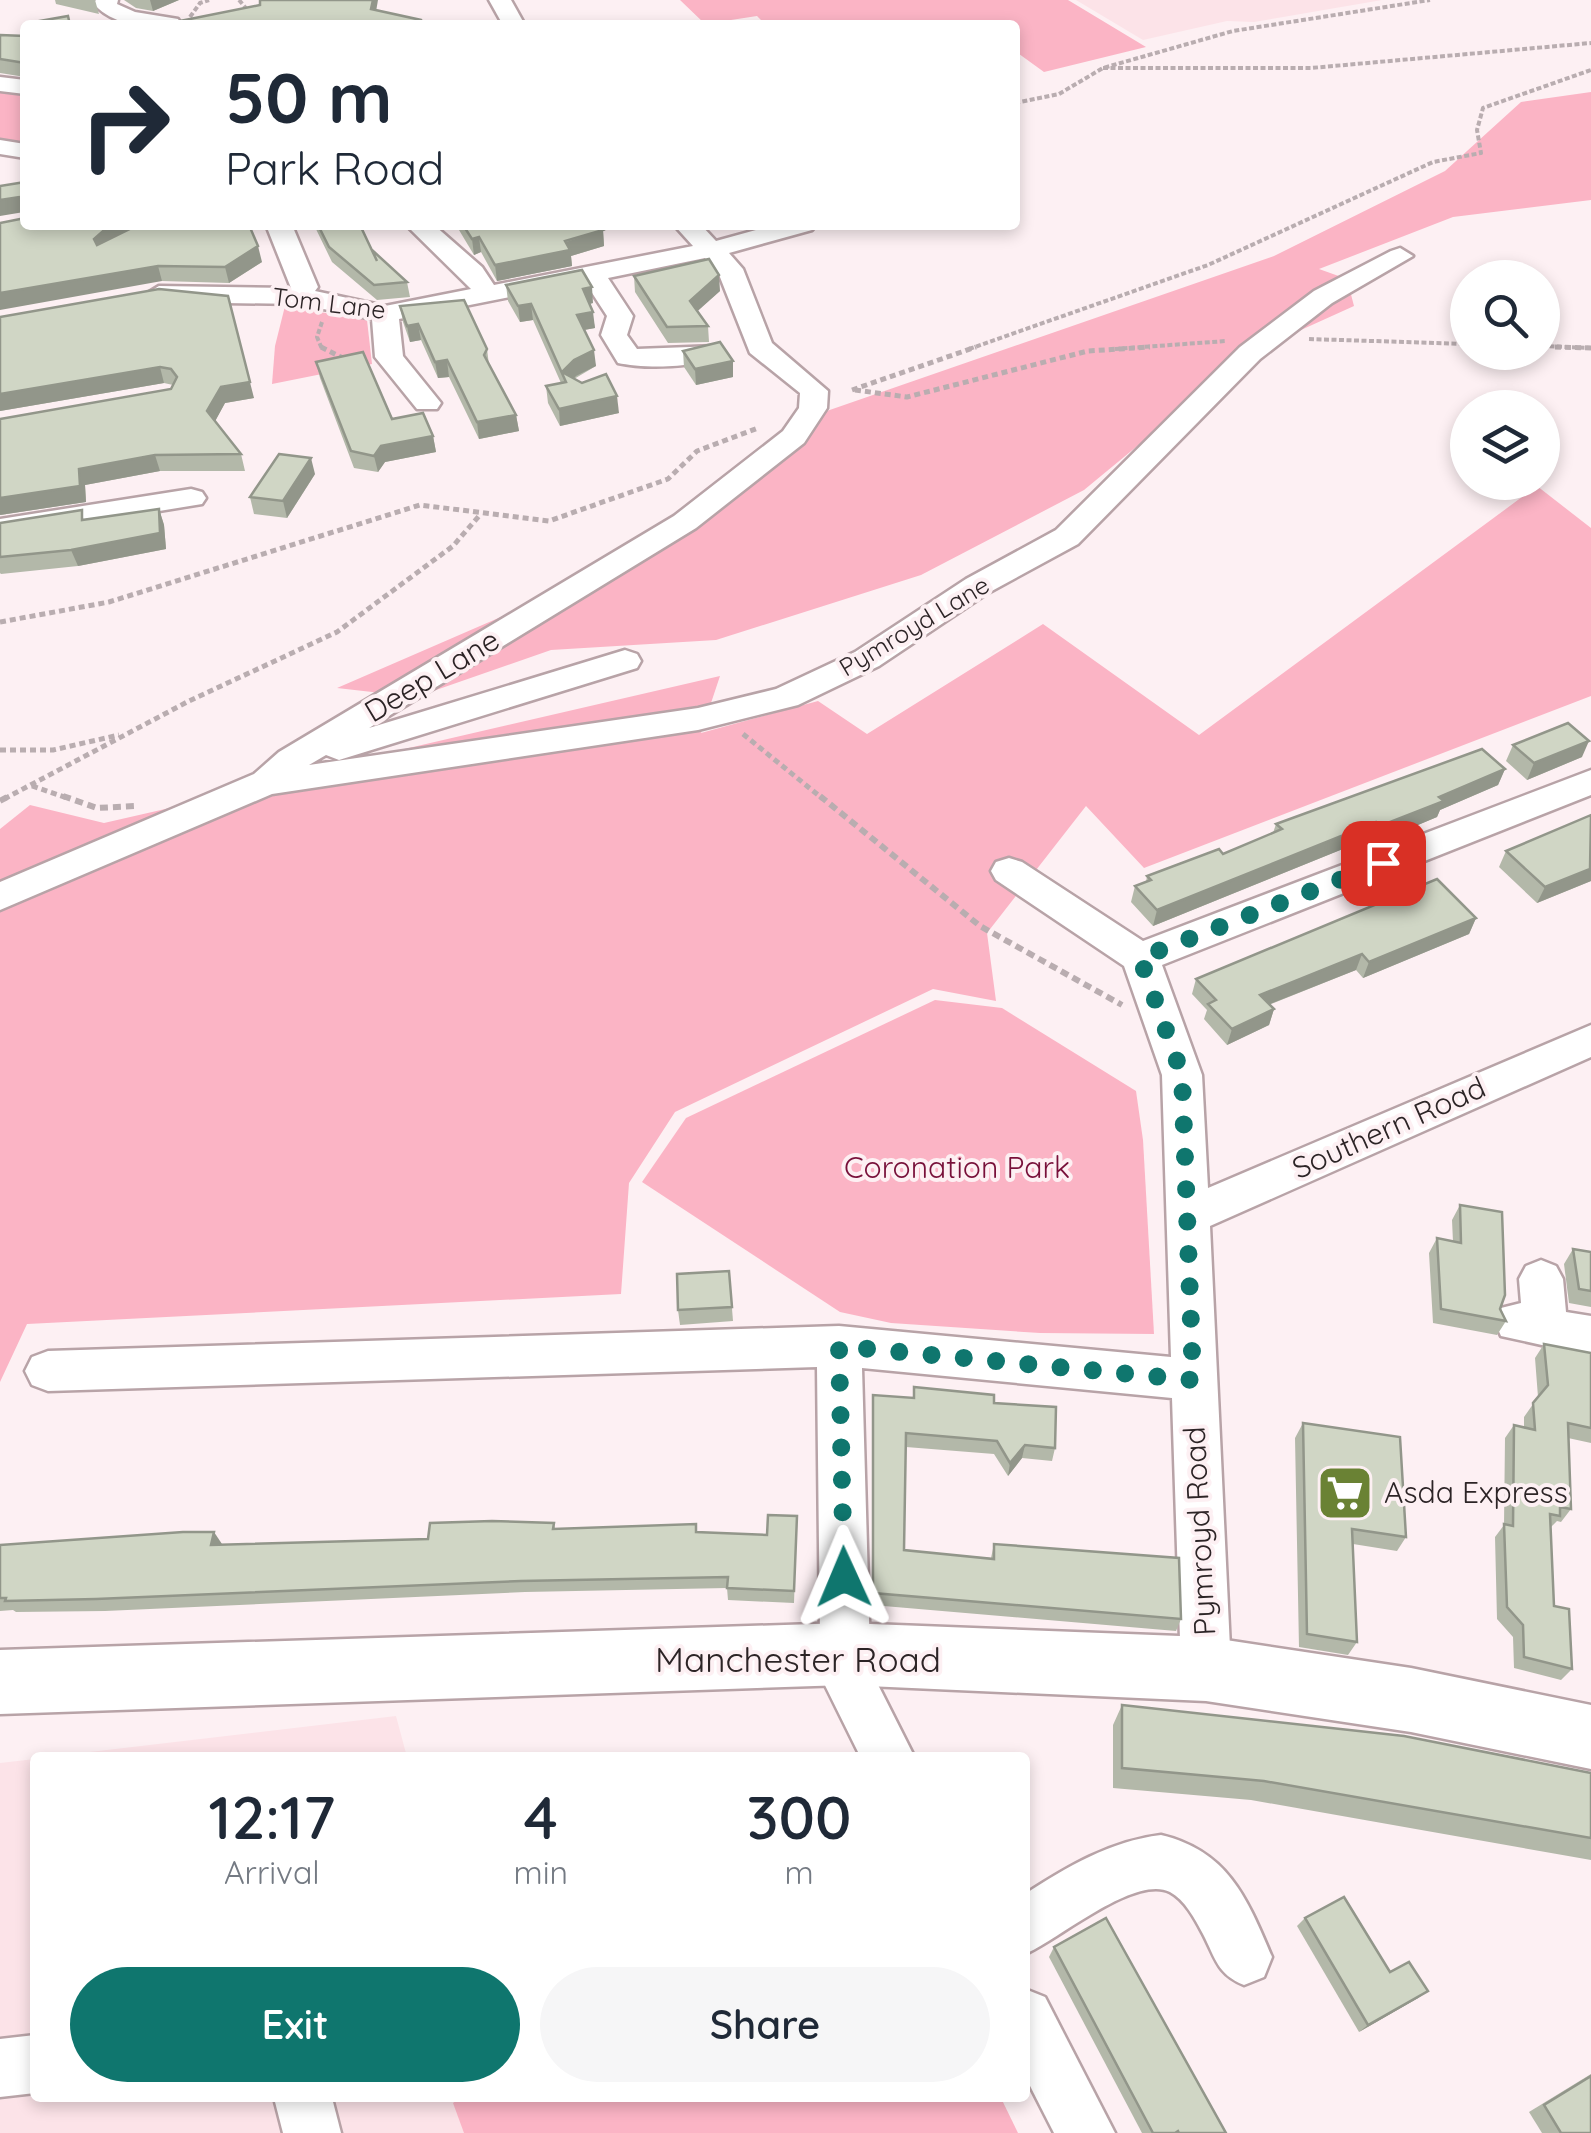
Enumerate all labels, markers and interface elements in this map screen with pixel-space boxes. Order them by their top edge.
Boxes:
text: 50 m [225,53,392,141]
icon: right [60,60,190,190]
text: Park Road [225,140,444,196]
map controls [1450,260,1560,500]
button: search [1450,260,1560,370]
street label: Tom Lane [271,280,387,325]
button: layers [1450,390,1560,500]
street label: Pymroyd Lane [833,569,994,682]
street label: Deep Lane [357,620,506,730]
pin [1341,821,1426,906]
icon: arrive [1356,836,1411,891]
street label: Southern Road [1286,1067,1491,1187]
park label: Coronation Park [844,1148,1070,1186]
street label: Pymroyd Road [1175,1426,1223,1637]
supermarket icon: Asda Express [1315,1463,1375,1523]
place label: Asda Express [1384,1473,1568,1511]
position arrow [792,1525,896,1629]
street label: Manchester Road [655,1637,941,1681]
text: 12:17 [208,1779,335,1854]
text: 4 [524,1779,558,1854]
text: 300 [747,1779,852,1854]
text: Arrival [224,1852,320,1892]
text: min [514,1852,568,1892]
text: m [784,1852,814,1892]
button: Exit [70,1967,520,2082]
button: Share [540,1967,990,2082]

